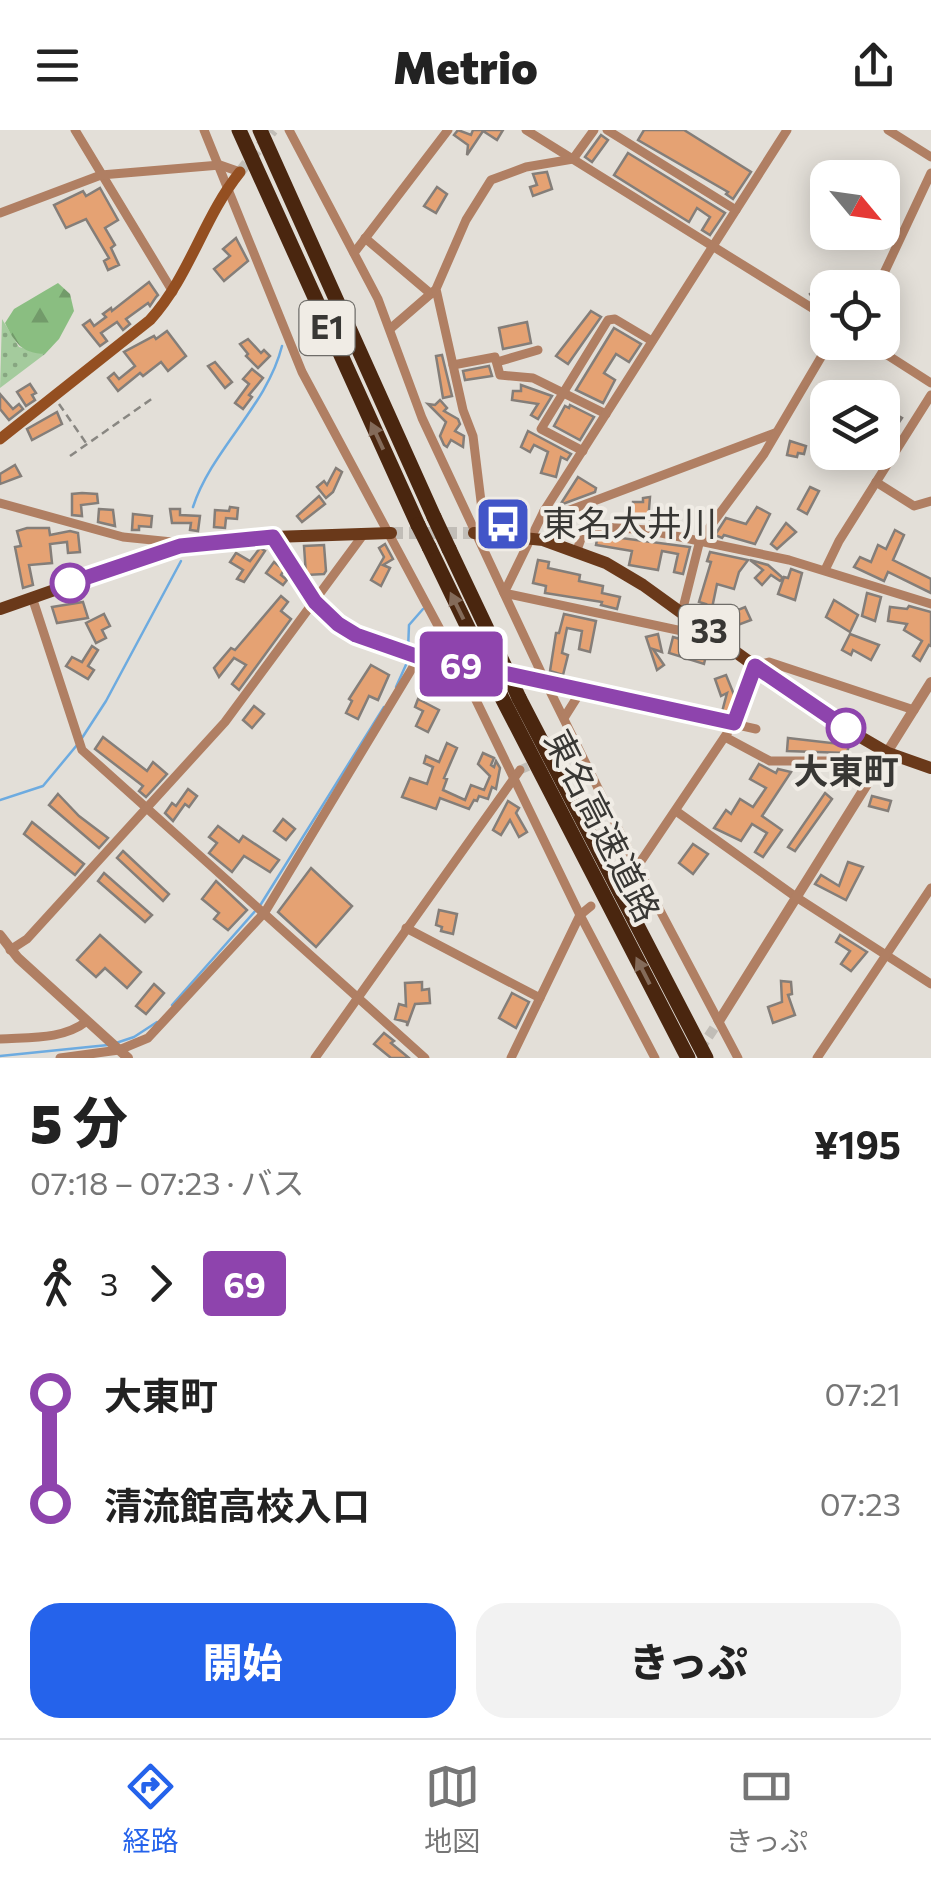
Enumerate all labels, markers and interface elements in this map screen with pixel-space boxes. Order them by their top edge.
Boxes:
icon: menu [30,38,85,93]
text: Metrio [393,38,538,93]
icon: share [846,38,901,93]
north arrow [810,160,900,250]
map controls [810,160,900,470]
button: locate [810,270,900,360]
road number: E1 [300,301,354,355]
button: layers [810,380,900,470]
one-way arrow [369,421,385,451]
bus stop icon: 東名大井川 [473,494,533,554]
place label: 東名大井川 [542,500,717,543]
unlabelled marker [51,564,89,602]
one-way arrow [449,591,466,620]
road number: 33 [679,605,739,659]
line badge: 69 [416,632,506,696]
text: 69 [440,643,482,686]
marker: 大東町 [827,709,865,747]
street label: 東名高速道路 [537,722,671,928]
place label: 大東町 [793,748,899,791]
one-way arrow [635,957,652,986]
text: 5 分 [30,1087,128,1154]
text: ¥195 [814,1120,901,1167]
text: 07:18 – 07:23 · バス [30,1162,304,1202]
icon: walk [30,1256,85,1311]
icon: forward [133,1256,188,1311]
text: 69 [223,1262,266,1305]
text: 3 [100,1263,118,1303]
text: 大東町 [104,1371,218,1418]
text: 07:21 [824,1373,901,1413]
text: 清流館高校入口 [104,1481,370,1528]
text: 07:23 [820,1483,901,1523]
button: 開始 [30,1603,456,1718]
button: きっぷ [476,1603,901,1718]
tab: 経路 [123,1759,179,1859]
tab: 地図 [424,1759,480,1859]
tab: きっぷ [725,1759,808,1859]

